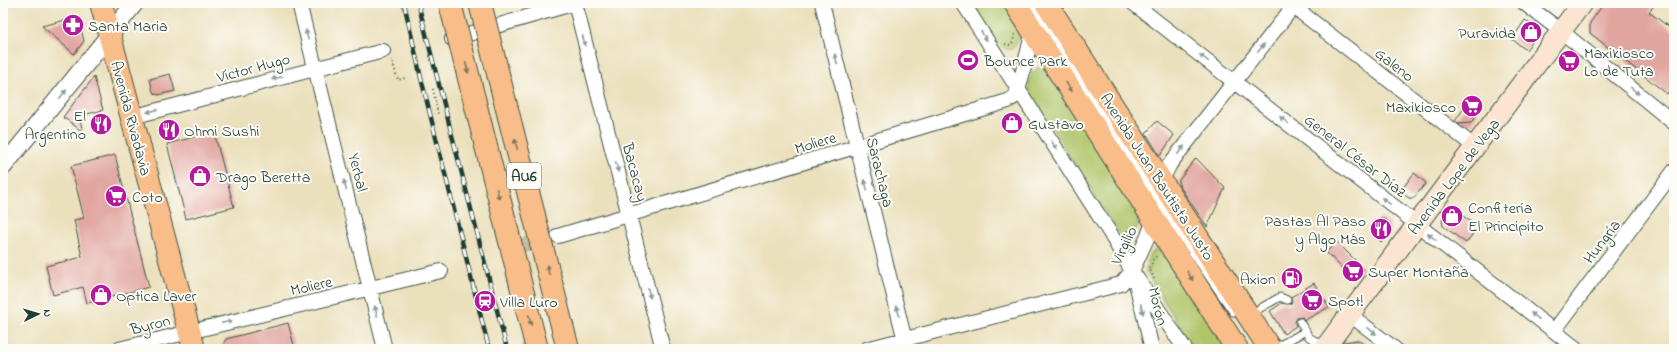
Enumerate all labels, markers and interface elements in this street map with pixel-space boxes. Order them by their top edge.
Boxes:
pharmacy icon: Santa Maria [60,12,86,38]
place label: Santa Maria [88,15,168,39]
shop icon: Puravida [1518,19,1544,45]
place label: Puravida [1458,22,1516,46]
one-way arrow [304,29,310,42]
one-way arrow [980,30,987,42]
one-way arrow [582,35,588,47]
street label: Galeno [1369,42,1419,89]
place label: Maxikiosco Lo de Tuta [1584,42,1654,84]
one-way arrow [1257,43,1266,54]
sports icon: Bounce Park [955,47,981,73]
street label: Víctor Hugo [213,48,293,90]
supermarket icon: Maxikiosco Lo de Tuta [1556,48,1582,74]
place label: Bounce Park [983,50,1068,74]
one-way arrow [832,53,838,65]
one-way arrow [1199,54,1210,63]
street label: Avenida Rivadavia [103,58,157,179]
one-way arrow [464,62,470,74]
one-way arrow [271,75,283,81]
one-way arrow [1065,82,1073,92]
one-way arrow [1629,87,1640,95]
one-way arrow [59,88,67,99]
street label: Avenida Juan Bautista Justo [1093,89,1220,265]
supermarket icon: Maxikiosco [1459,93,1485,119]
place label: Maxikiosco [1386,96,1456,120]
place label: El Argentino [24,105,86,147]
one-way arrow [146,109,158,115]
street label: General César Díaz [1298,109,1411,204]
shop icon: Gustavo [999,110,1025,136]
restaurant icon: El Argentino [88,111,114,137]
place label: Gustavo [1028,113,1084,137]
street label: Avenida Lope de Vega [1403,114,1507,241]
one-way arrow [1278,116,1289,124]
restaurant icon: Ohmi Sushi [156,117,182,143]
place label: Ohmi Sushi [184,120,260,144]
street label: Moliere [792,126,840,162]
street label: Sarachaga [859,135,899,210]
one-way arrow [513,138,519,150]
street label: Bacacay [614,140,653,205]
one-way arrow [1050,140,1058,151]
one-way arrow [1176,145,1185,156]
street label: Yerbal [341,151,374,195]
one-way arrow [614,161,620,173]
shop icon: Drago Beretta [187,163,213,189]
road number: AU6 [507,163,541,189]
place label: Drago Beretta [215,166,310,190]
one-way arrow [342,179,348,191]
one-way arrow [863,179,869,191]
supermarket icon: Coto [103,183,129,209]
place label: Coto [132,186,163,210]
one-way arrow [496,188,502,200]
one-way arrow [1380,196,1391,205]
place label: Confitería El Principito [1468,197,1544,239]
shop icon: Confitería El Principito [1439,203,1465,229]
place label: Pastas Al Paso y Algo Más [1265,210,1366,252]
street label: Hungría [1578,215,1627,269]
restaurant icon: Pastas Al Paso y Algo Más [1368,216,1394,242]
street label: Virgilio [1105,223,1144,270]
one-way arrow [1427,232,1438,241]
supermarket icon: Super Montaña [1340,258,1366,284]
place label: Super Montaña [1368,261,1469,285]
one-way arrow [545,264,551,276]
fuel station icon: Axion [1279,265,1305,291]
place label: Axion [1240,268,1276,292]
street label: Moliere [288,270,336,303]
one-way arrow [1186,271,1194,281]
shop icon: Optica Laver [88,282,114,308]
place label: Optica Laver [116,285,197,309]
street label: Morón [1141,285,1173,329]
one-way arrow [646,287,652,299]
supermarket icon: Spot! [1299,287,1325,313]
station icon: Villa Luro [472,288,498,314]
place label: Spot! [1328,290,1364,314]
place label: Villa Luro [499,291,558,315]
north arrow [18,294,58,334]
one-way arrow [1140,303,1146,315]
one-way arrow [373,305,379,317]
one-way arrow [895,305,901,317]
text: N [39,309,55,318]
street label: Byron [127,309,173,343]
one-way arrow [1529,312,1540,321]
one-way arrow [527,314,533,326]
one-way arrow [221,319,234,325]
one-way arrow [1367,327,1378,336]

